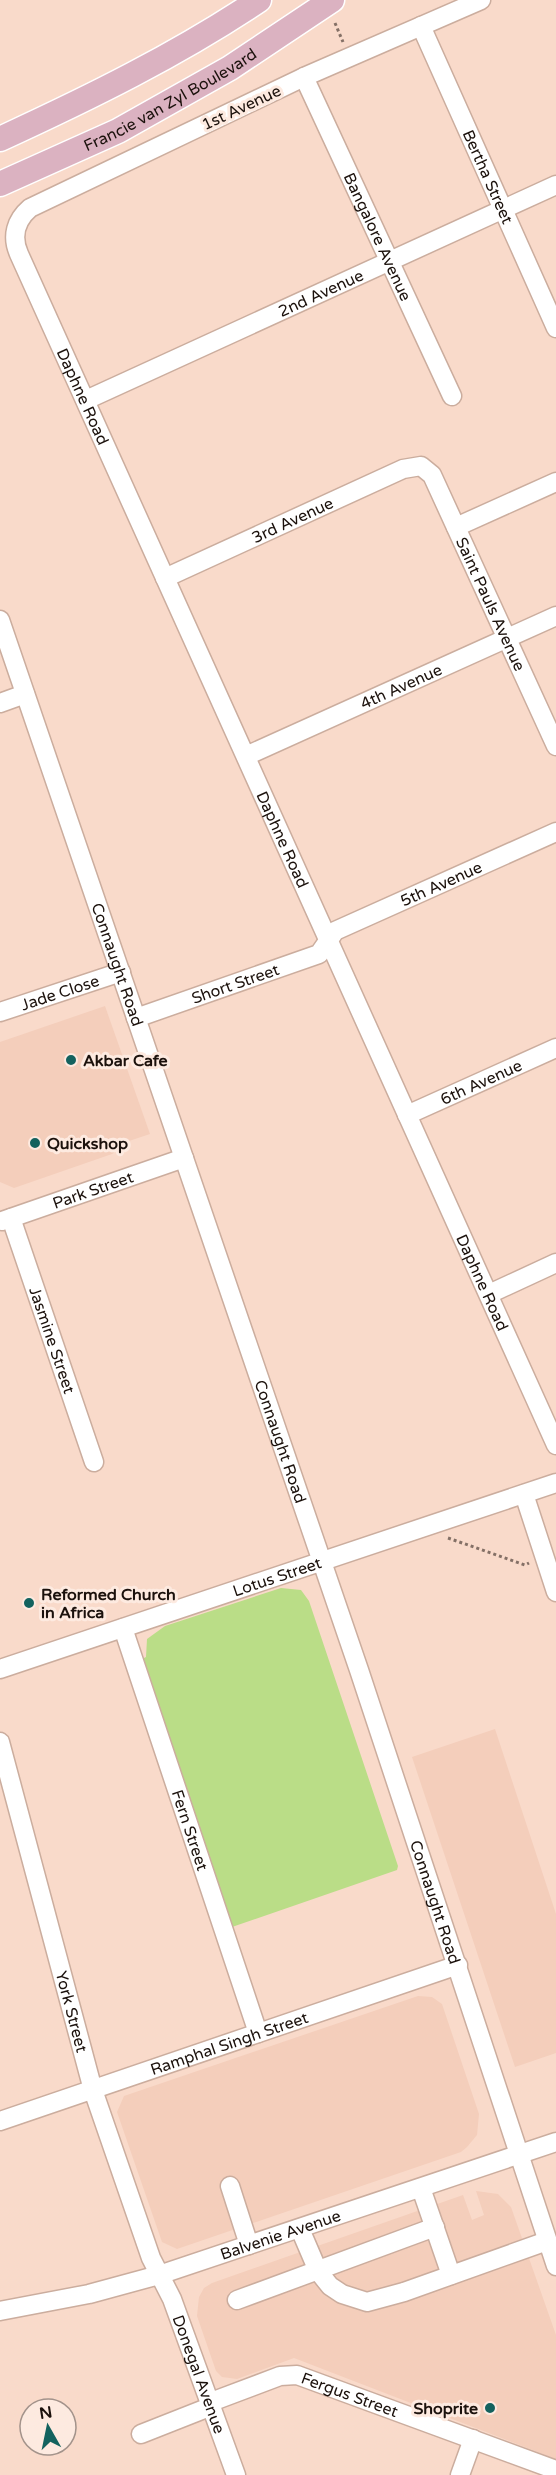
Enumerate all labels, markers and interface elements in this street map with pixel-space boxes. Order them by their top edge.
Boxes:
street label: Francie van Zyl Boulevard [81,44,261,156]
street label: 1st Avenue [199,81,284,135]
street label: Bertha Street [458,127,517,227]
street label: Bangalore Avenue [339,170,416,304]
street label: 2nd Avenue [275,265,367,322]
street label: Daphne Road [52,345,113,448]
street label: 3rd Avenue [249,493,337,548]
street label: Saint Pauls Avenue [451,534,529,674]
street label: 4th Avenue [357,660,445,714]
street label: Daphne Road [252,788,313,891]
street label: 5th Avenue [397,857,485,911]
street label: Connaught Road [86,900,147,1029]
street label: Short Street [189,960,282,1009]
street label: Jade Close [18,971,102,1015]
place label: Akbar Cafe [83,1051,168,1071]
marker: Akbar Cafe [64,1053,78,1067]
street label: 6th Avenue [437,1056,525,1110]
place label: Quickshop [47,1134,128,1154]
marker: Quickshop [28,1136,42,1150]
street label: Park Street [50,1167,136,1214]
street label: Daphne Road [451,1231,512,1334]
street label: Jasmine Street [24,1284,79,1397]
street label: Connaught Road [250,1377,310,1506]
street label: Lotus Street [230,1553,324,1601]
place label: Reformed Church in Africa [41,1585,176,1623]
marker: Reformed Church in Africa [22,1596,36,1610]
street label: Fern Street [167,1787,212,1873]
street label: Connaught Road [405,1838,464,1967]
street label: York Street [51,1969,92,2055]
street label: Ramphal Singh Street [148,2008,311,2080]
street label: Balvenie Avenue [218,2206,343,2265]
street label: Donegal Avenue [168,2312,229,2437]
street label: Fergus Street [298,2368,401,2422]
north arrow [18,2397,78,2457]
place label: Shoprite [414,2399,478,2419]
marker: Shoprite [483,2401,497,2415]
text: N [38,2402,54,2424]

